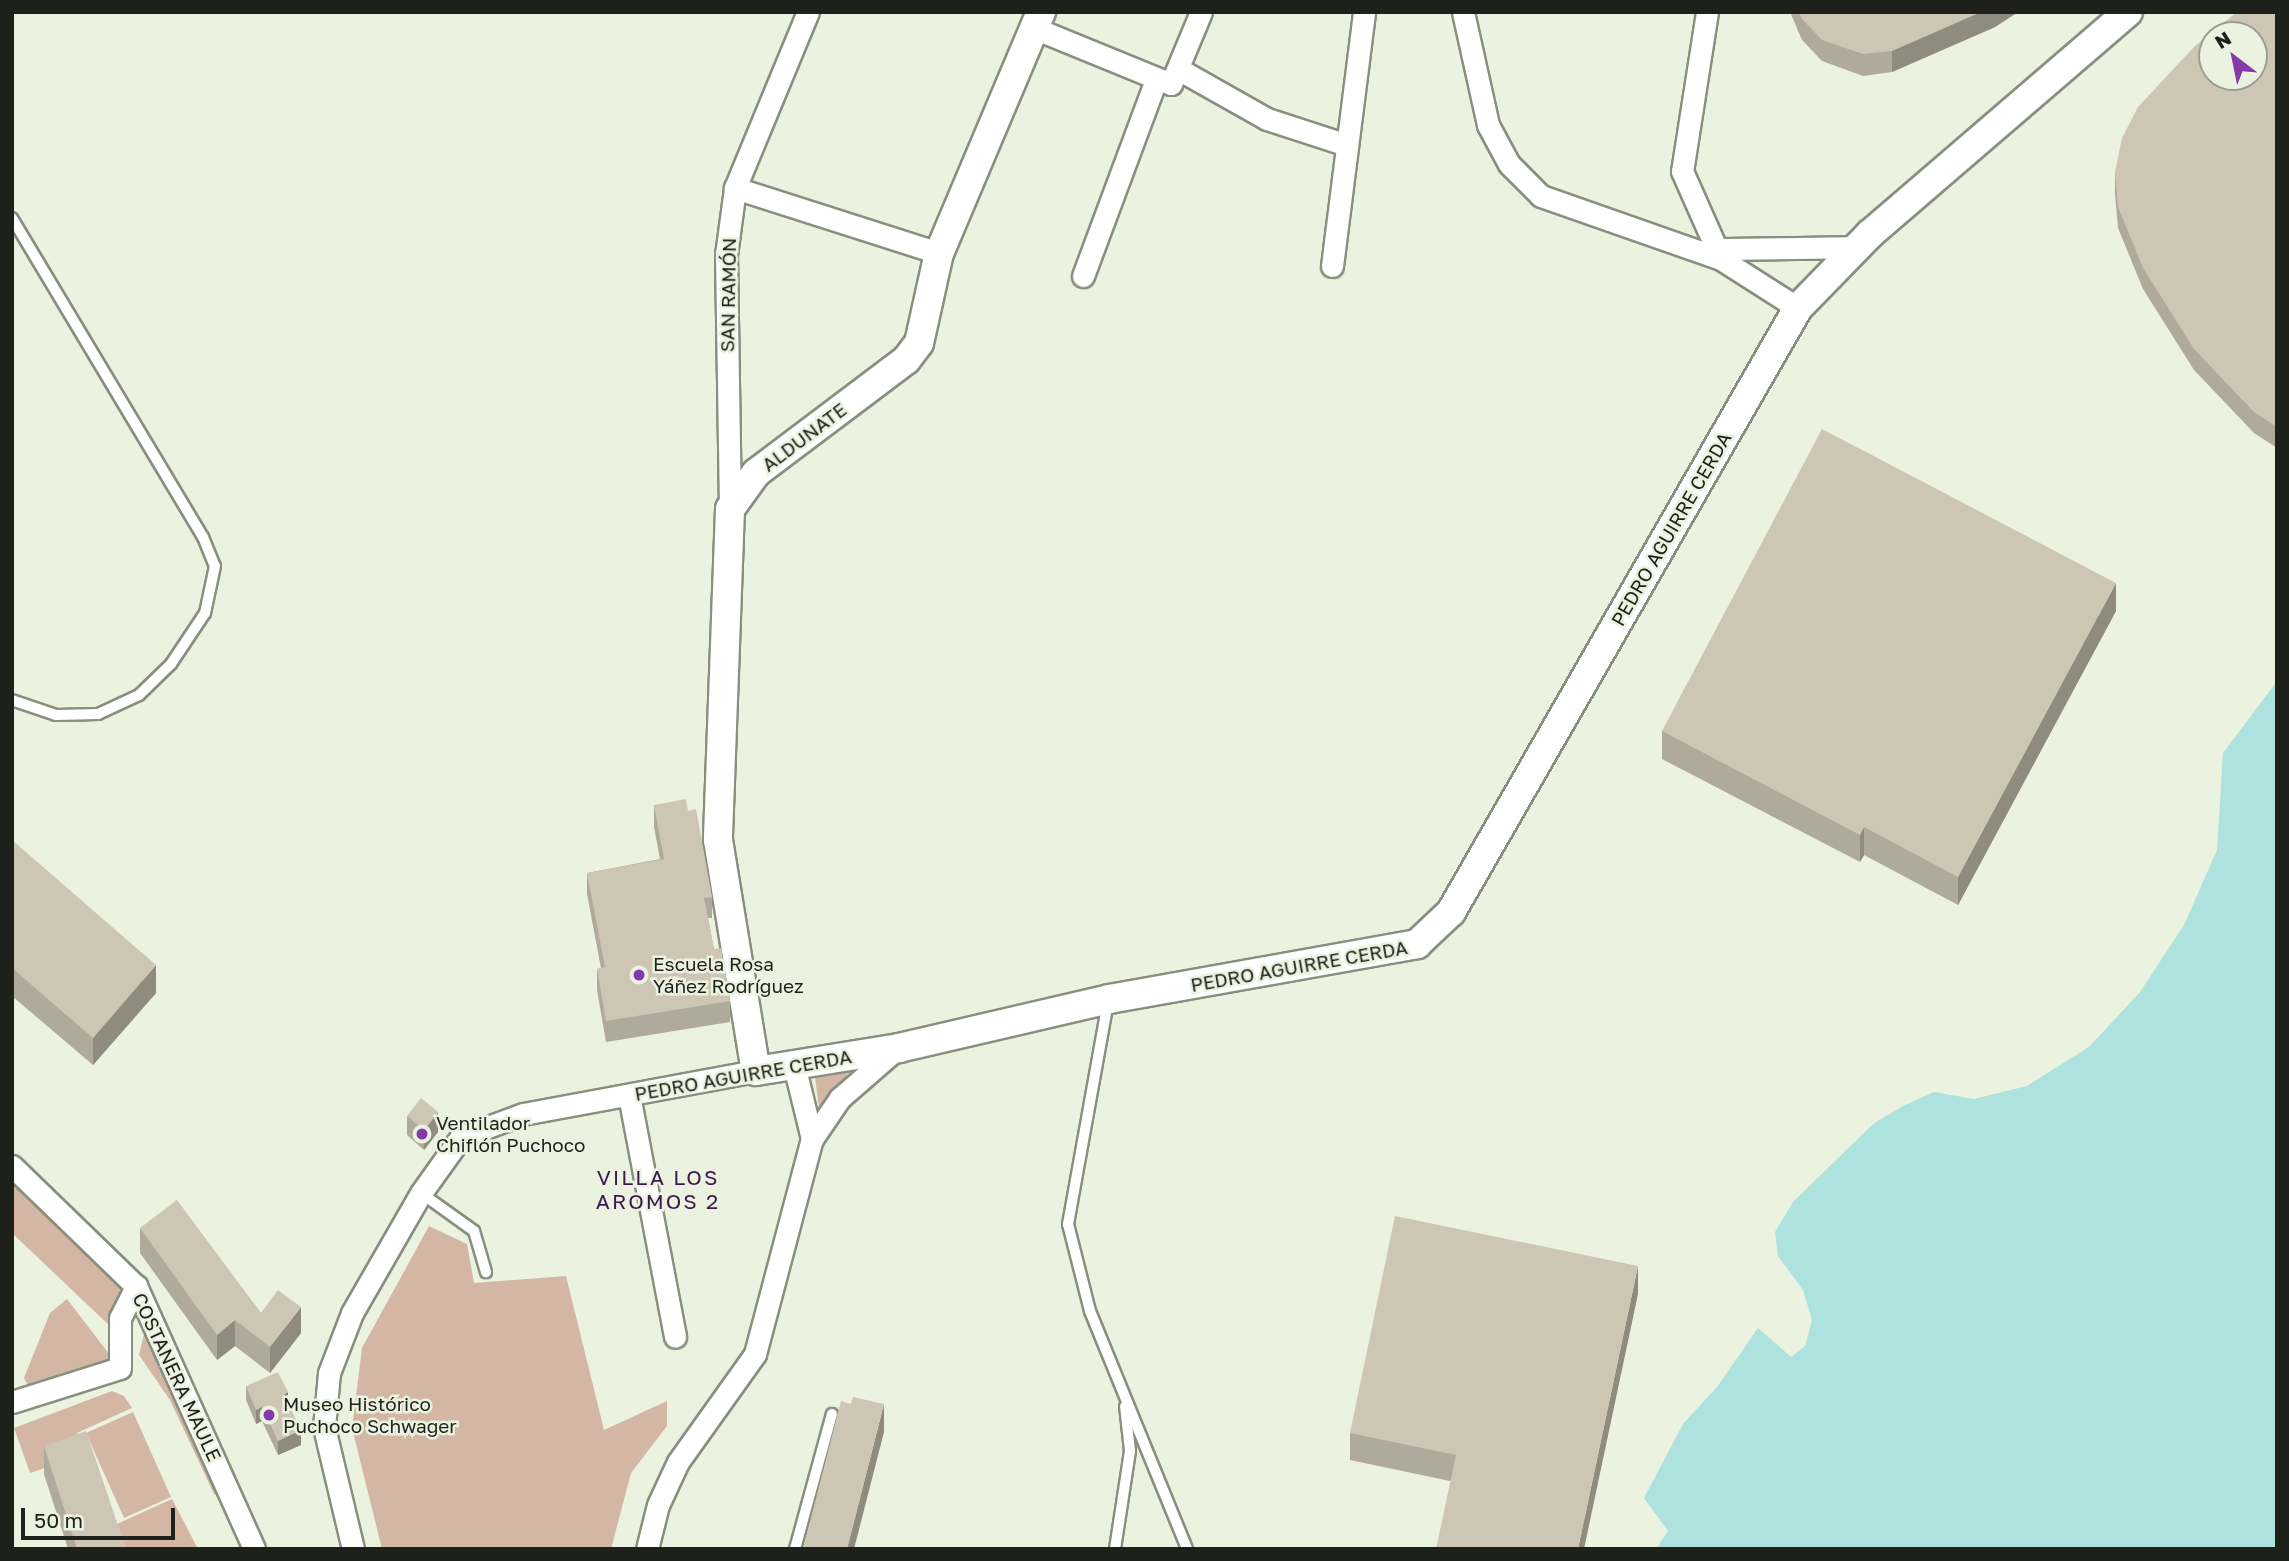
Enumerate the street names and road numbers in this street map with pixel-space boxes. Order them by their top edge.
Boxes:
street label: SAN RAMÓN [716,238,740,352]
street label: ALDUNATE [757,398,851,476]
street label: PEDRO AGUIRRE CERDA [1606,428,1736,630]
street label: PEDRO AGUIRRE CERDA [1189,936,1409,996]
street label: PEDRO AGUIRRE CERDA [633,1045,853,1105]
street label: COSTANERA MAULE [128,1289,226,1465]

